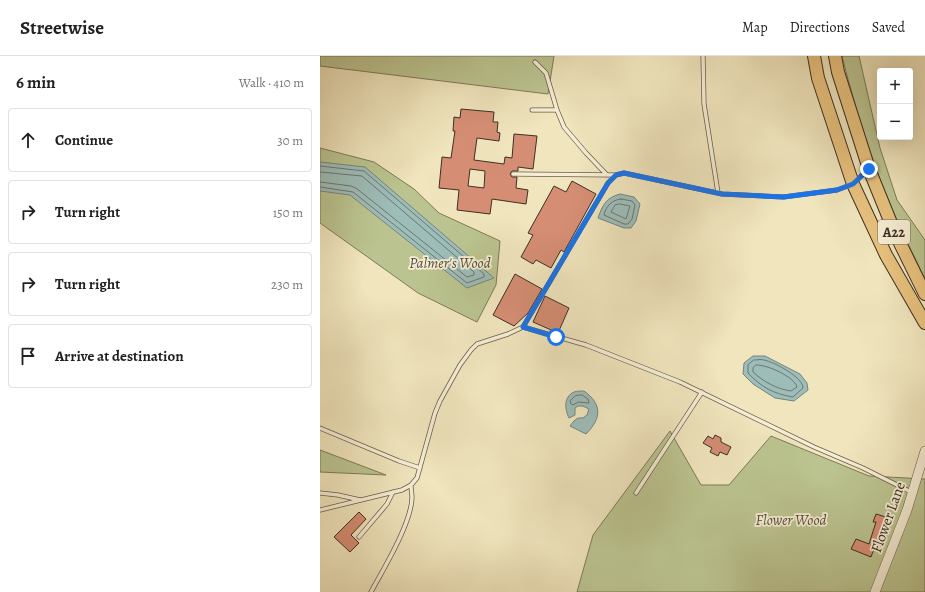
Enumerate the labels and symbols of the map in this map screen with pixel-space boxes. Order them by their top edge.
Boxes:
route end [860,160,878,178]
road number: A22 [878,220,910,244]
park label: Palmer's Wood [409,253,491,273]
route start [547,328,565,346]
street label: Flower Lane [866,479,910,555]
park label: Flower Wood [756,510,826,530]

